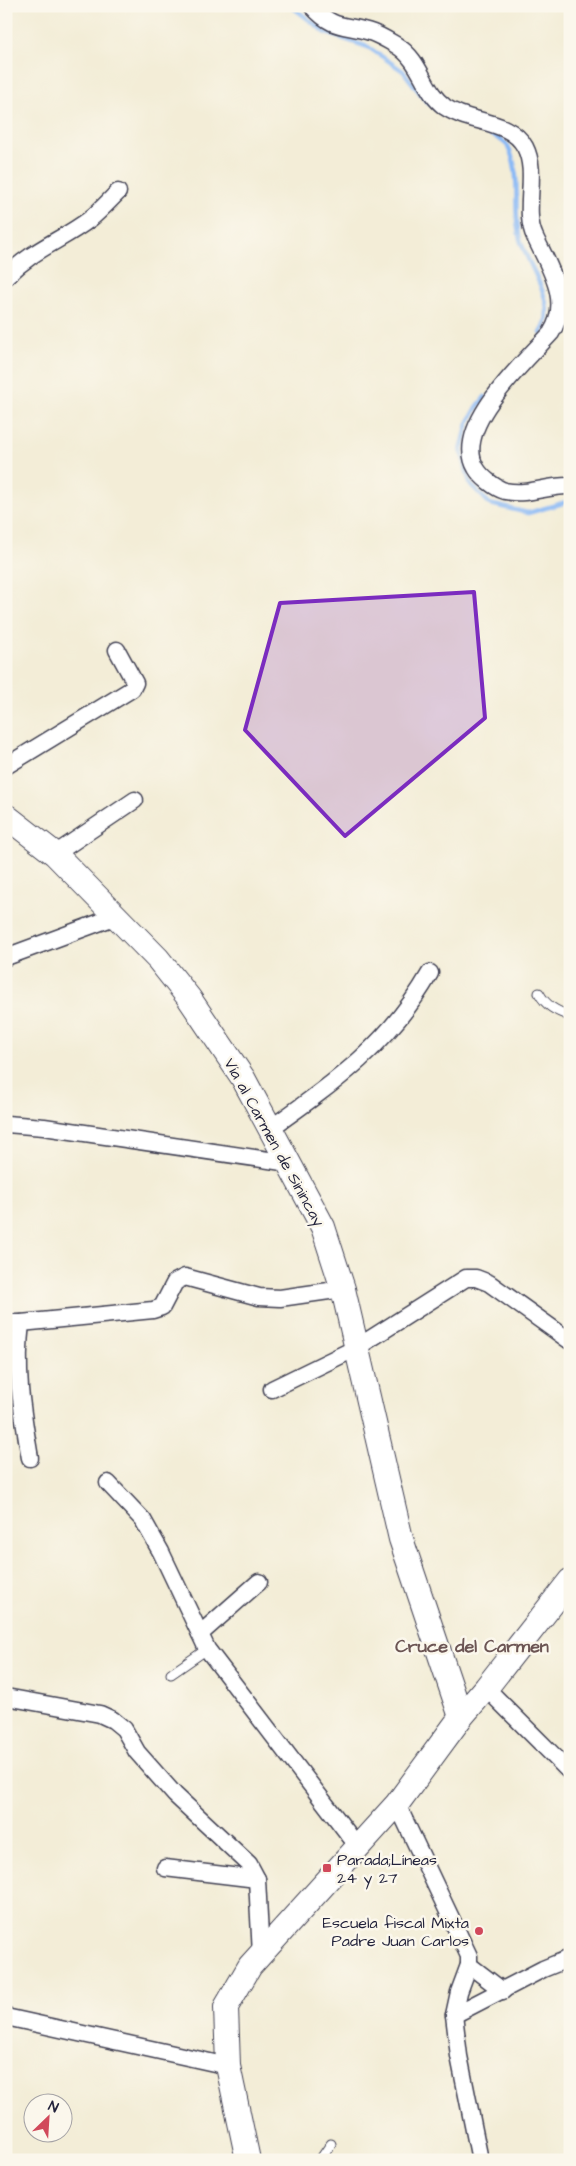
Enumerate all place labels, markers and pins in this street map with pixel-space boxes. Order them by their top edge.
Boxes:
place label: Parada;Líneas 24 y 27 [337,1849,437,1890]
marker: Parada;Líneas 24 y 27 [321,1862,333,1874]
place label: Escuela fiscal Mixta Padre Juan Carlos [323,1912,469,1952]
marker: Escuela fiscal Mixta Padre Juan Carlos [473,1925,485,1937]

